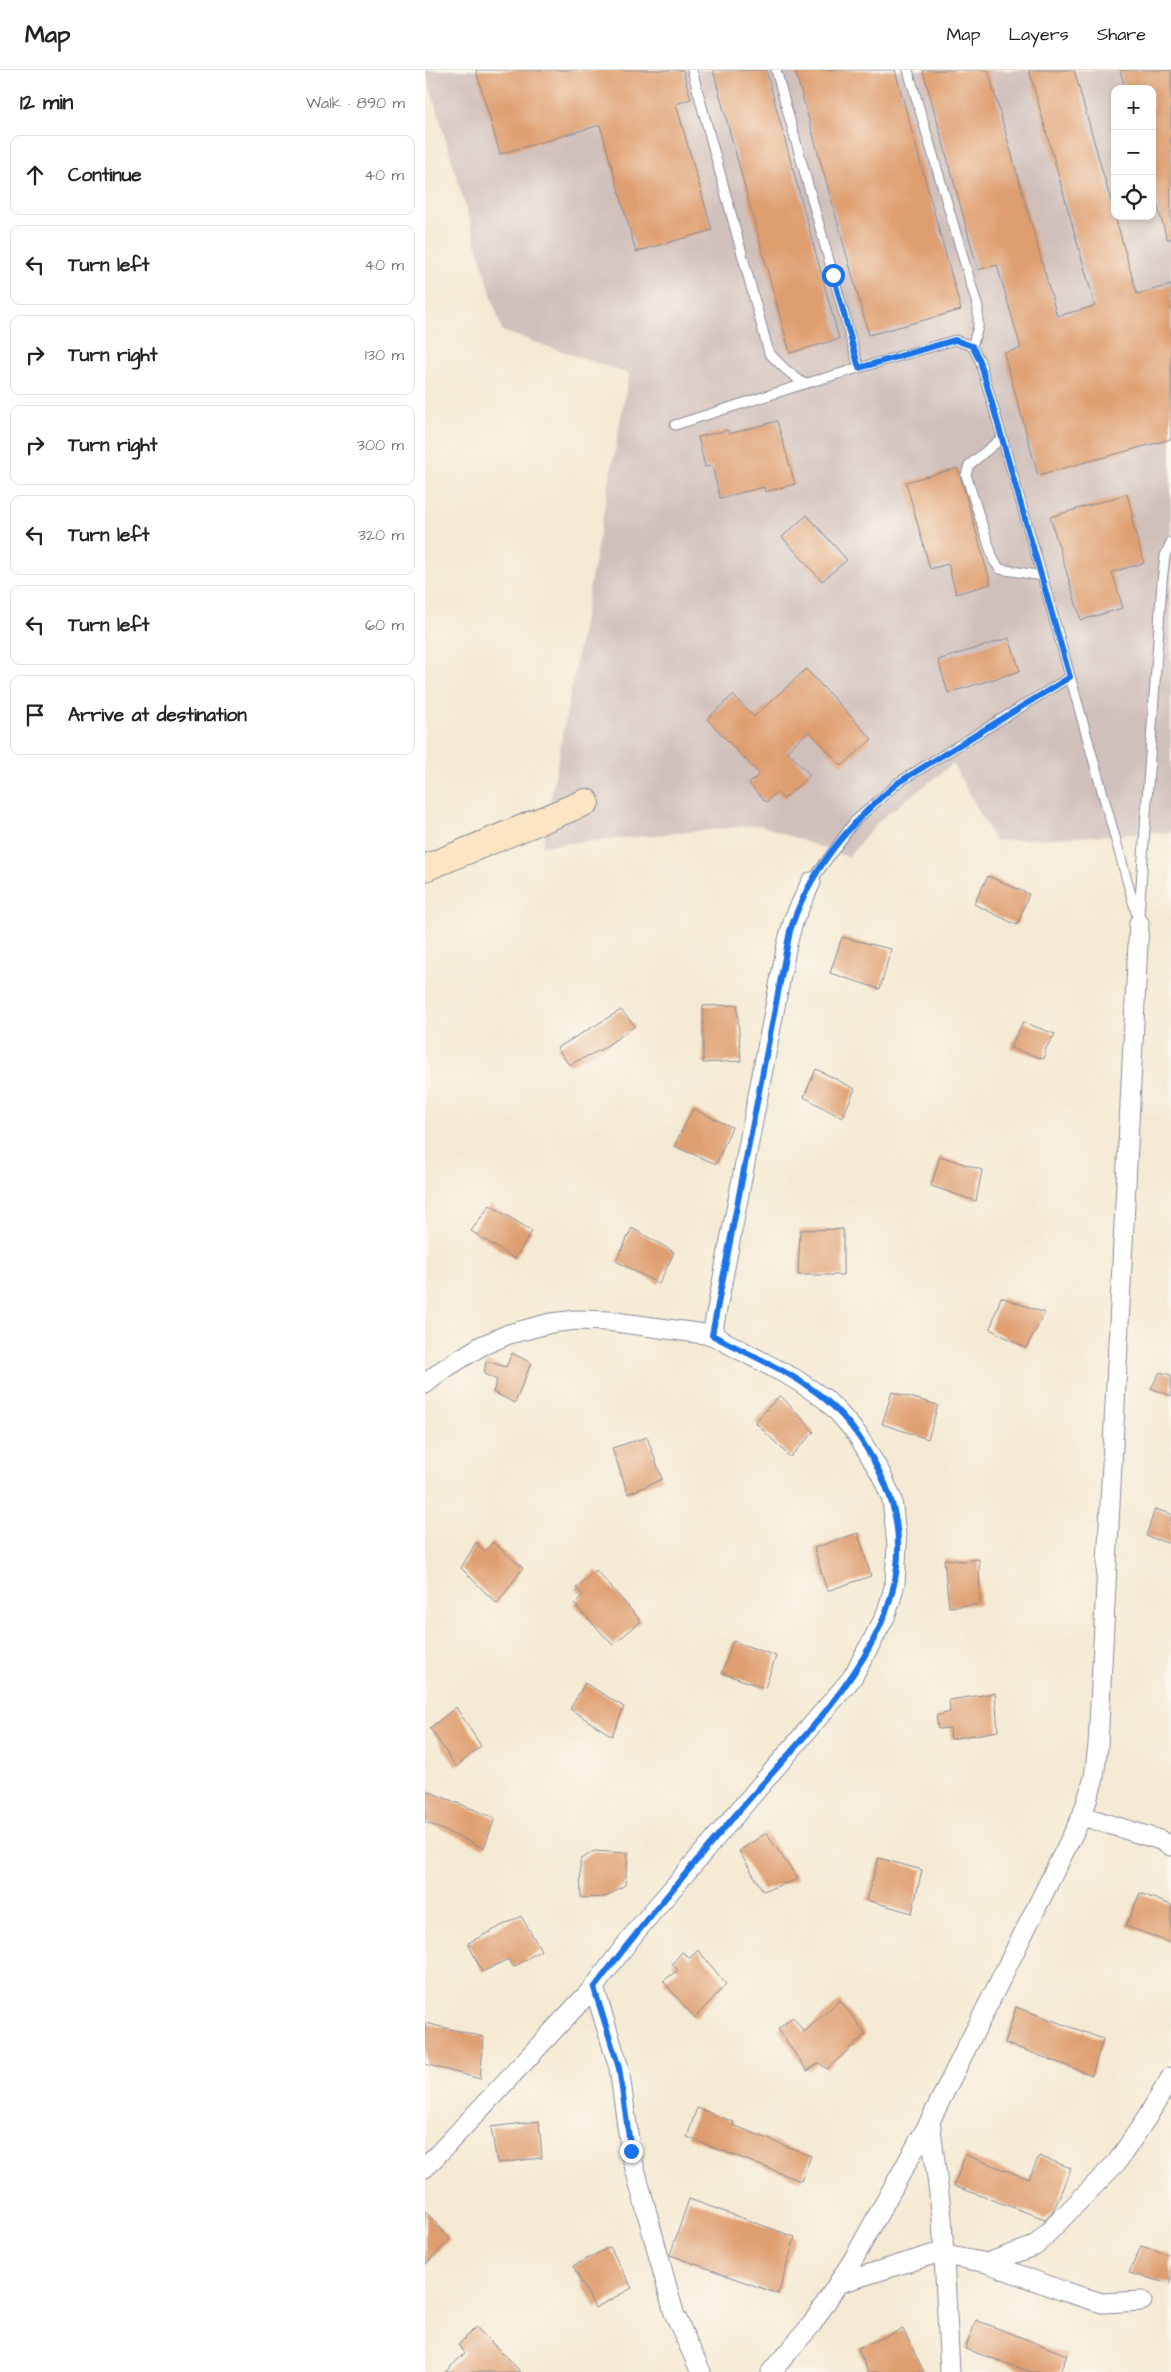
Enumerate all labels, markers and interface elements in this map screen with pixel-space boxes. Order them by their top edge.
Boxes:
text: Map [25,18,70,52]
text: Map [946,22,980,47]
text: Layers [1008,22,1069,47]
text: Share [1097,22,1146,47]
map controls [1111,85,1156,220]
button: + [1111,85,1156,130]
text: 12 min [20,88,73,117]
text: Walk · 890 m [306,92,405,114]
button: − [1111,130,1156,175]
icon: ahead [21,161,49,189]
text: Continue [68,162,142,189]
text: 40 m [364,164,404,186]
button: locate [1111,175,1156,220]
icon: left [21,251,49,279]
text: Turn left [68,252,149,279]
text: 40 m [364,254,404,276]
route start [822,264,845,287]
icon: right [21,341,49,369]
text: Turn right [68,342,157,369]
text: 130 m [365,344,404,366]
icon: right [21,431,49,459]
text: Turn right [68,432,157,459]
text: 300 m [357,434,404,456]
icon: left [21,521,49,549]
text: Turn left [68,522,149,549]
text: 320 m [358,524,404,546]
icon: left [21,611,49,639]
text: Turn left [68,612,149,639]
text: 60 m [365,614,404,636]
icon: arrive [21,701,49,729]
text: Arrive at destination [68,702,247,729]
route end [620,2140,643,2163]

